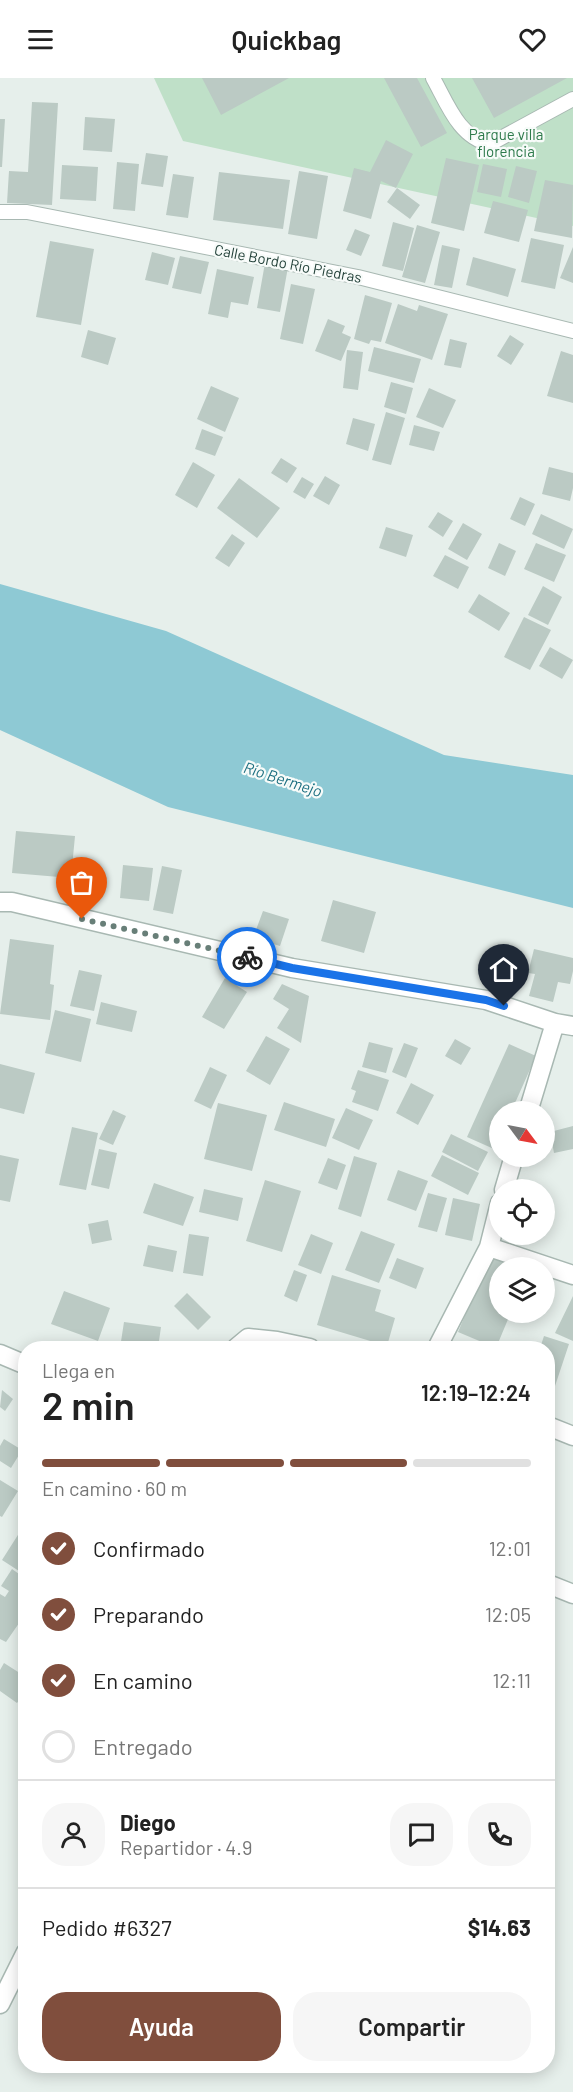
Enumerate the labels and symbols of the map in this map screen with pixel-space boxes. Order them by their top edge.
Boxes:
park label: Parque villa florencia [469,125,543,160]
street label: Calle Bordo Río Piedras [213,240,363,286]
water label: Río Bermejo [242,757,325,800]
pin [56,857,107,919]
courier [217,927,277,987]
pin [478,944,529,1006]
north arrow [489,1101,555,1167]

